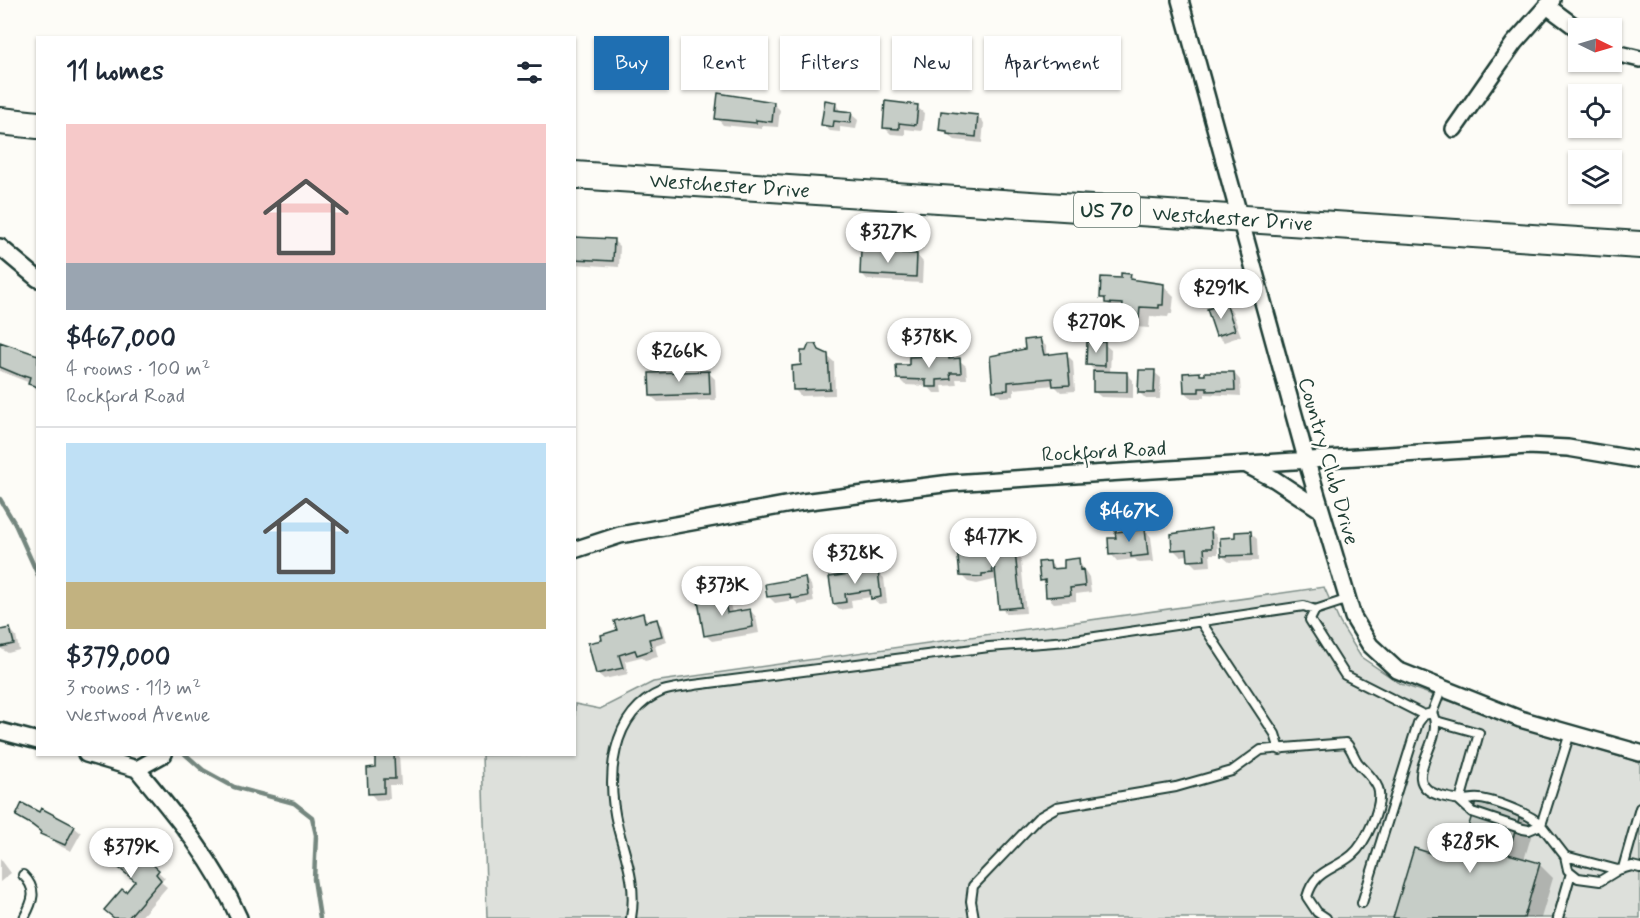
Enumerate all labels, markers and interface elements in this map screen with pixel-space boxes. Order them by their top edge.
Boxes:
north arrow [1568,18,1622,72]
map controls [1568,18,1622,204]
chip: Buy [594,36,669,90]
chip: Rent [681,36,768,90]
chip: Filters [780,36,880,90]
chip: New [892,36,972,90]
chip: Apartment [984,36,1121,90]
text: 11 homes [66,55,164,89]
icon: filters [513,56,546,89]
button: locate [1568,84,1622,138]
button: layers [1568,150,1622,204]
icon: home [252,163,360,271]
street label: Westchester Drive [648,167,811,205]
road number: US 70 [1074,193,1140,227]
street label: Westchester Drive [1151,200,1314,238]
pin: $327K [846,213,930,264]
text: $327K [860,219,916,246]
pin: $291K [1179,269,1263,320]
text: $291K [1193,275,1249,302]
pin: $270K [1054,303,1138,354]
text: $270K [1067,309,1125,336]
pin: $378K [887,318,971,369]
text: $467,000 [66,322,176,356]
text: $378K [901,324,957,351]
pin: $266K [637,332,721,383]
text: $266K [651,338,707,365]
text: 4 rooms · 100 m² [66,356,210,383]
street label: Country Club Drive [1291,374,1365,548]
text: Rockford Road [66,383,185,410]
street label: Rockford Road [1041,435,1167,471]
icon: home [252,482,360,590]
pin: $467K [1087,492,1171,543]
text: $467K [1099,498,1159,525]
pin: $477K [951,518,1035,569]
text: $477K [964,524,1022,551]
pin: $328K [813,534,897,585]
text: $328K [827,540,883,567]
pin: $373K [680,566,764,617]
text: $373K [695,572,749,599]
text: $379,000 [66,641,170,675]
text: 3 rooms · 113 m² [66,675,201,702]
text: Westwood Avenue [66,702,210,729]
pin: $285K [1428,823,1512,874]
pin: $379K [89,828,173,879]
text: $285K [1441,829,1499,856]
text: $379K [103,834,159,861]

